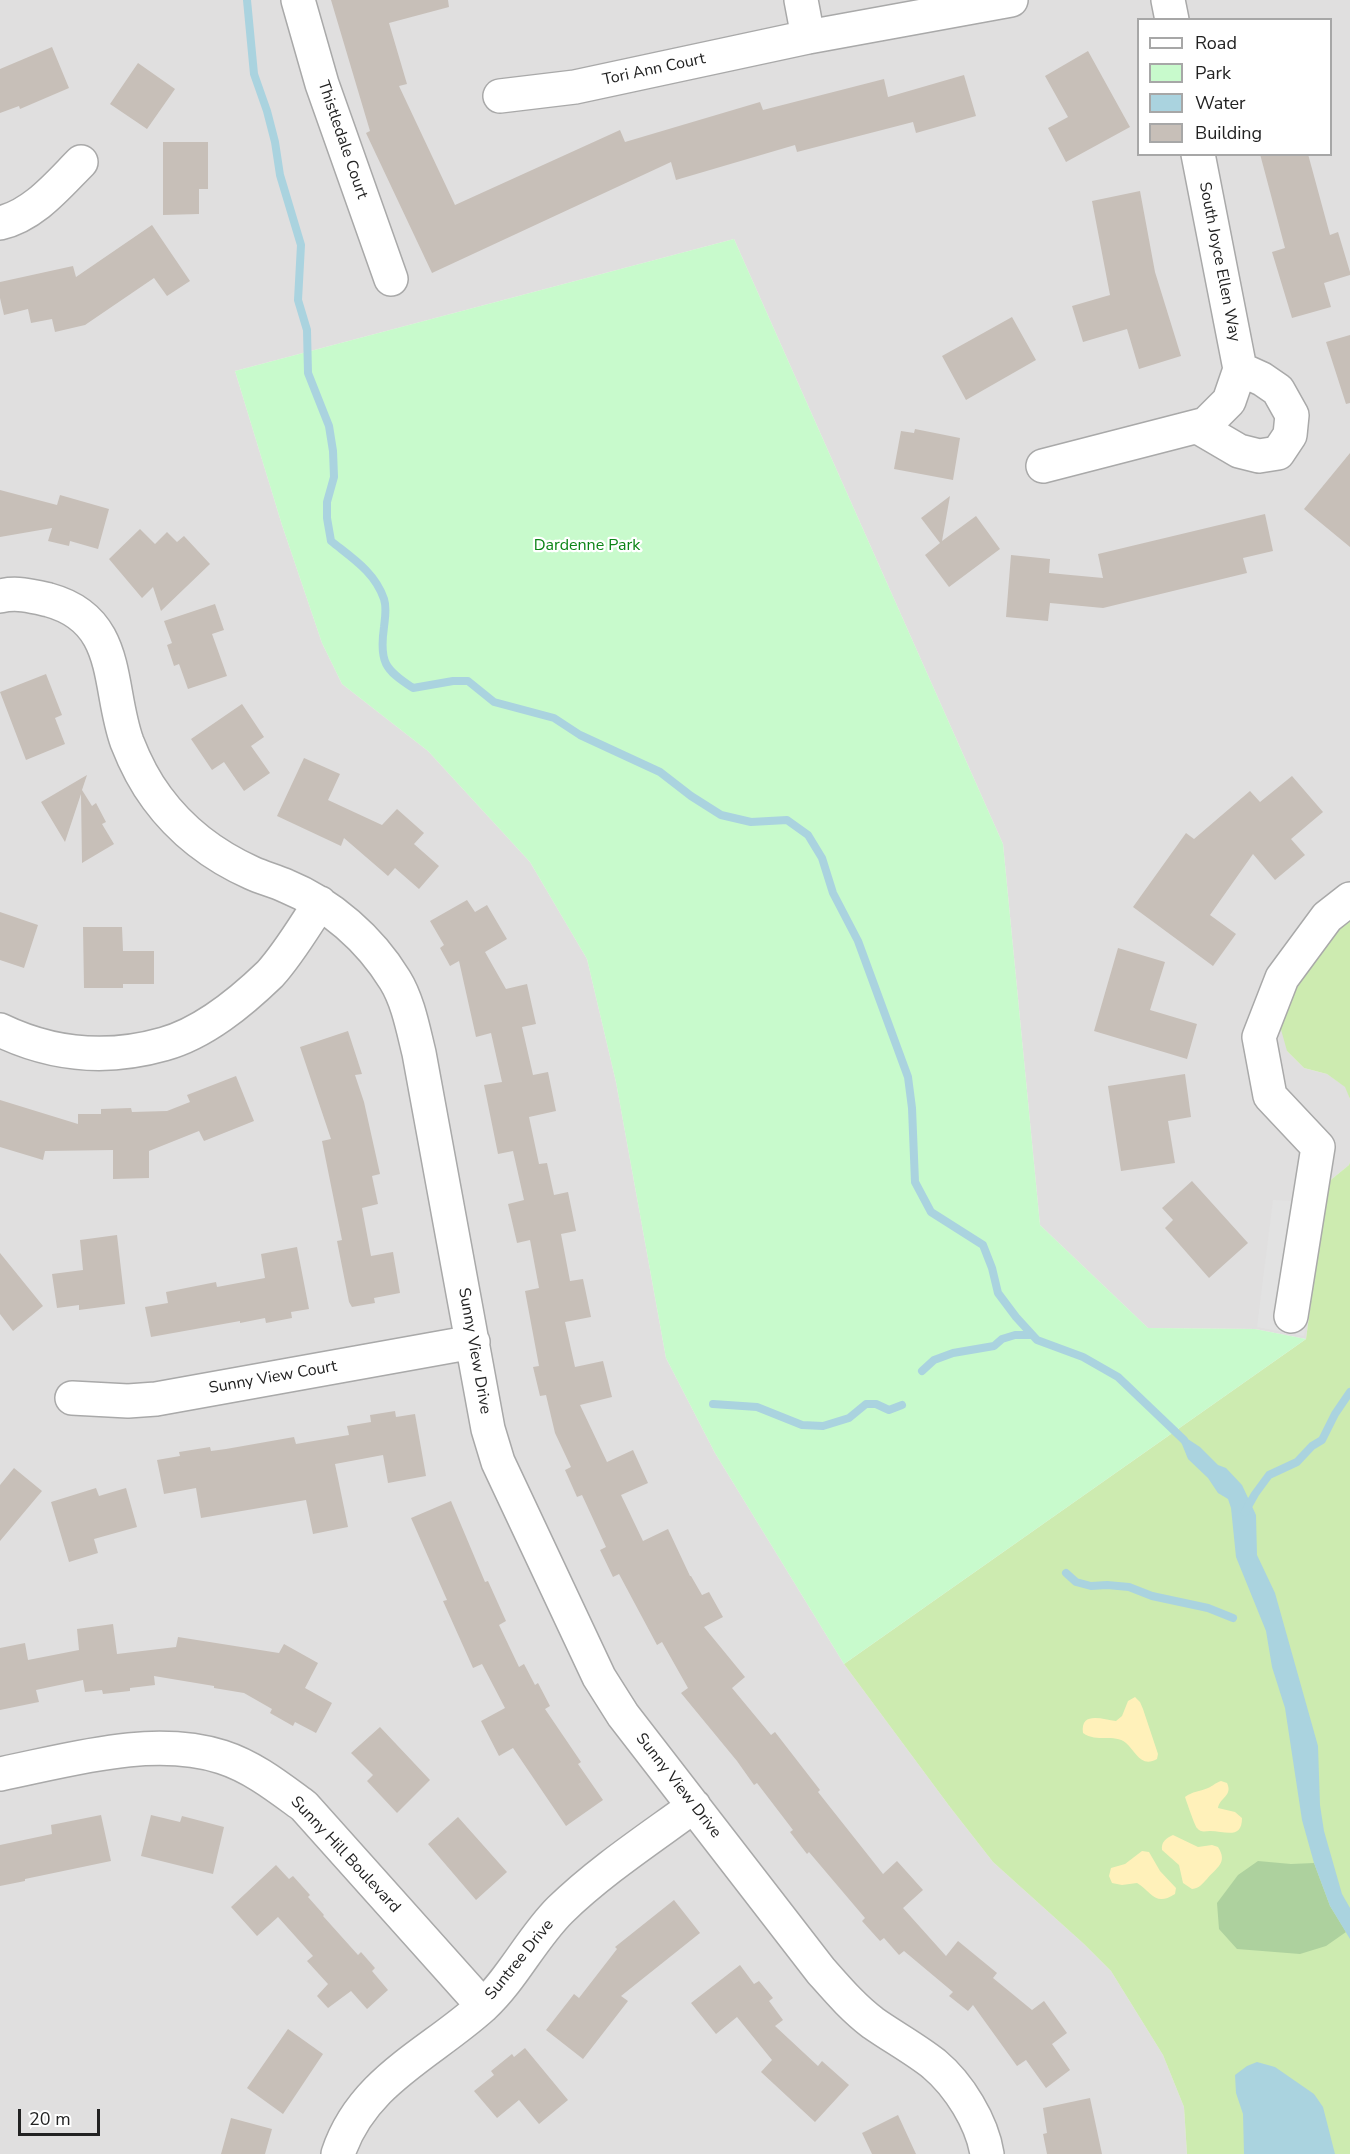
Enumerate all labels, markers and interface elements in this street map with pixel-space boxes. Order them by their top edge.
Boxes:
legend [1137,18,1332,156]
text: Road [1195,31,1237,55]
street label: Tori Ann Court [601,50,707,90]
text: Park [1195,61,1231,85]
street label: Thistledale Court [313,78,371,202]
text: Water [1195,91,1246,115]
text: Building [1195,121,1262,145]
street label: South Joyce Ellen Way [1194,181,1244,343]
park label: Dardenne Park [534,536,640,556]
street label: Sunny View Drive [453,1286,495,1416]
street label: Sunny View Court [207,1357,339,1399]
street label: Sunny View Drive [631,1730,725,1842]
street label: Sunny Hill Boulevard [286,1793,404,1917]
street label: Suntree Drive [482,1916,558,2004]
scale bar [21,2097,104,2135]
text: 20 m [29,2107,71,2131]

